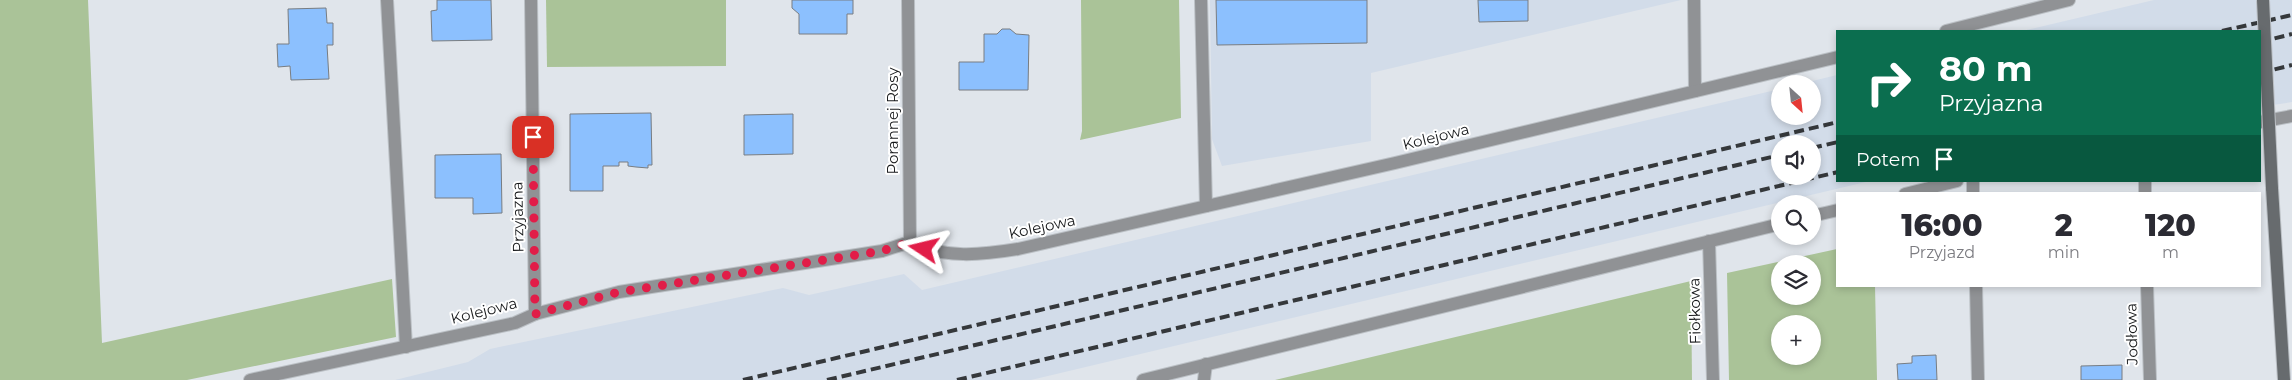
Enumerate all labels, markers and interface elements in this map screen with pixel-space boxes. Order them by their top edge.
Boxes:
text: 80 m [1939,47,2033,90]
icon: right [1856,50,1921,115]
street label: Porannej Rosy [883,67,902,175]
north arrow [1771,75,1821,125]
map controls [1771,75,1821,365]
text: Przyjazna [1939,90,2044,117]
pin [512,116,554,158]
street label: Kolejowa [1401,119,1471,154]
icon: arrive [519,123,547,151]
button: sound [1771,135,1821,185]
icon: arrive [1930,145,1958,173]
text: Potem [1856,148,1920,171]
street label: Przyjazna [507,181,528,253]
button: search [1771,195,1821,245]
text: 16:00 [1901,207,1982,244]
text: 2 [2055,207,2073,244]
text: 120 [2145,207,2196,244]
street label: Kolejowa [1007,210,1077,243]
position arrow [897,222,949,274]
text: Przyjazd [1909,243,1975,262]
text: min [2048,243,2080,262]
text: m [2162,243,2179,262]
button: layers [1771,255,1821,305]
street label: Fiołkowa [1684,277,1705,345]
street label: Kolejowa [449,293,519,328]
street label: Jodłowa [2121,303,2142,366]
button: + [1771,315,1821,365]

